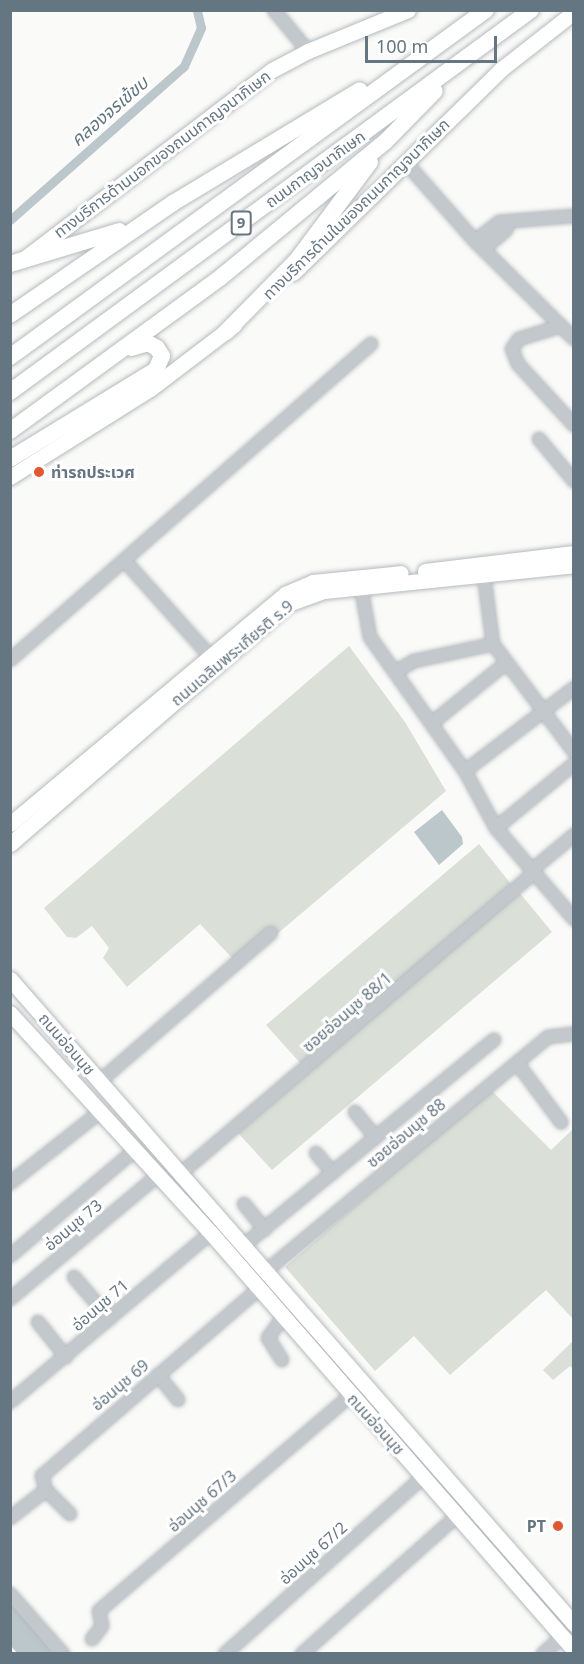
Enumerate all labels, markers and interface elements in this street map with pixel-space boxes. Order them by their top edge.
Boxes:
scale bar [368,24,500,62]
text: 100 m [376,34,428,58]
street label: ทางบริการด้านนอกของถนนกาญจนาภิเษก [50,66,274,242]
water label: คลองจรเข้ขบ [66,72,152,150]
street label: ทางบริการด้านในของถนนกาญจนาภิเษก [259,115,453,303]
street label: ถนนกาญจนาภิเษก [261,126,369,212]
road number: 9 [230,211,252,235]
place label: ท่ารถประเวศ [51,462,135,482]
marker: ท่ารถประเวศ [32,465,46,479]
street label: ถนนเฉลิมพระเกียรติ ร.9 [167,596,297,710]
street label: ซอยอ่อนนุช 88/1 [298,968,396,1056]
street label: ถนนอ่อนนุช [35,1009,99,1079]
street label: ซอยอ่อนนุช 88 [363,1095,449,1171]
street label: อ่อนนุช 73 [40,1195,106,1255]
street label: อ่อนนุช 71 [68,1275,132,1335]
street label: อ่อนนุช 69 [87,1355,153,1415]
street label: ถนนอ่อนนุช [343,1389,409,1459]
street label: อ่อนนุช 67/3 [164,1466,240,1536]
place label: PT [527,1516,546,1536]
street label: อ่อนนุช 67/2 [275,1518,351,1588]
marker: PT [551,1519,565,1533]

